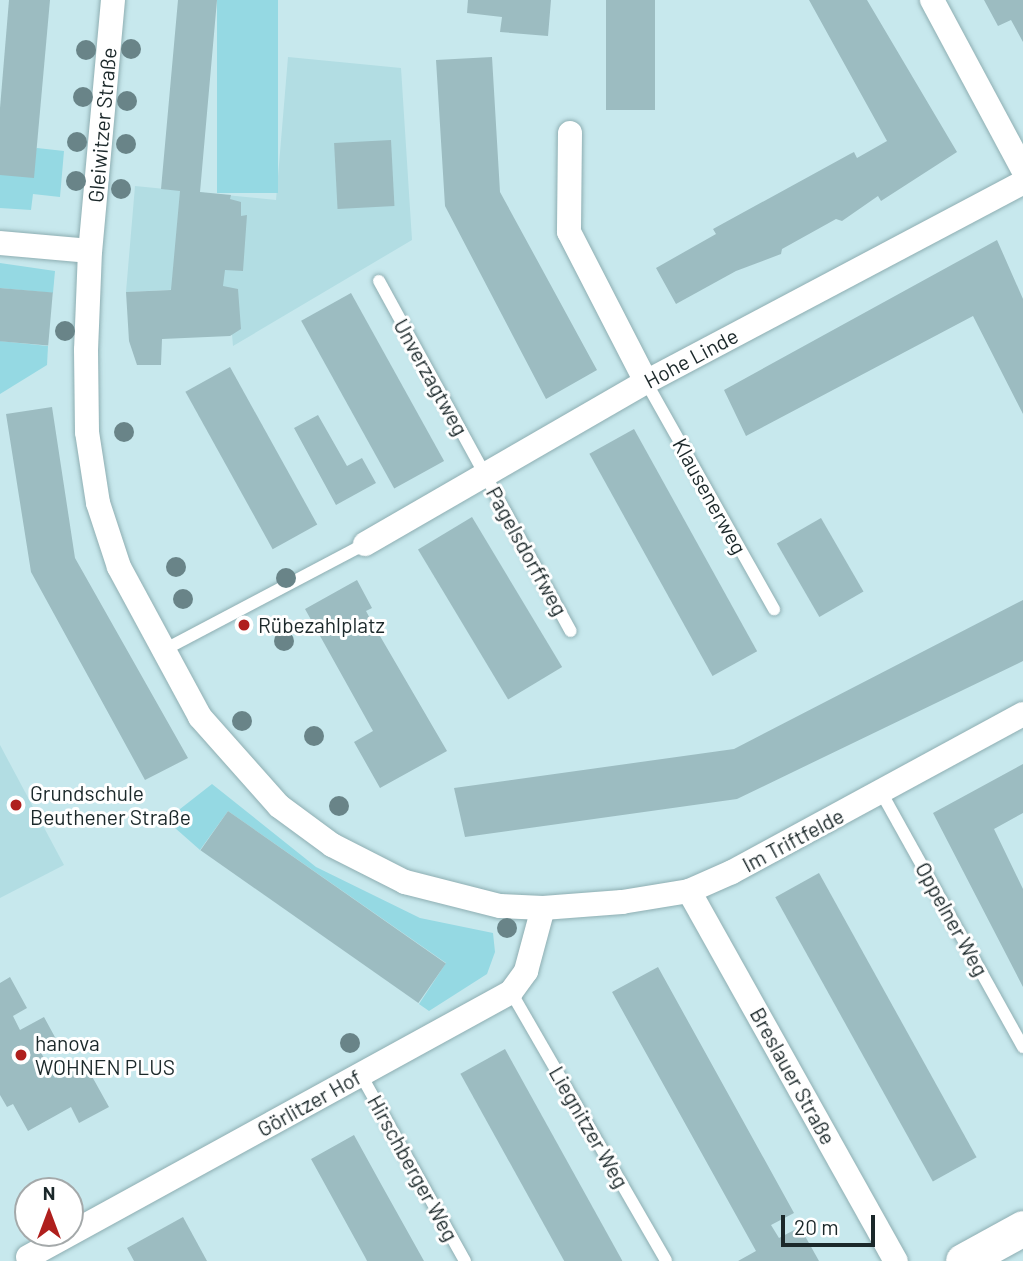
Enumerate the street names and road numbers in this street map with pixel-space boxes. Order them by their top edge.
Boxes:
street label: Gleiwitzer Straße [83,46,121,204]
street label: Unverzagtweg [389,314,473,440]
street label: Hohe Linde [640,323,742,393]
street label: Klausenerweg [668,434,752,558]
street label: Pagelsdorffweg [481,482,573,620]
street label: Im Triftfelde [738,803,848,877]
street label: Oppelner Weg [910,858,994,980]
street label: Breslauer Straße [745,1003,841,1149]
street label: Liegnitzer Weg [544,1062,634,1192]
street label: Görlitzer Hof [253,1064,365,1142]
street label: Hirschberger Weg [362,1091,464,1245]

